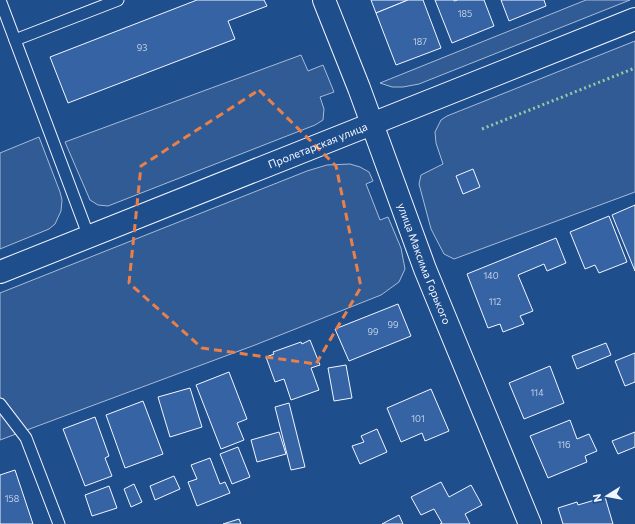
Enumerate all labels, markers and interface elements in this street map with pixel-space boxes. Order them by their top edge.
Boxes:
house number: 185 [458,8,472,19]
house number: 187 [413,36,427,47]
house number: 93 [137,42,147,53]
street label: Пролетарская улица [266,119,369,171]
street label: улица Максима Горького [395,201,454,326]
house number: 140 [483,270,499,281]
house number: 112 [489,296,501,307]
house number: 99 [388,319,398,330]
house number: 99 [368,326,378,337]
house number: 114 [530,387,544,398]
house number: 101 [411,413,425,424]
house number: 116 [557,439,571,450]
north arrow [587,476,627,516]
house number: 158 [5,493,19,504]
text: N [590,493,604,503]

